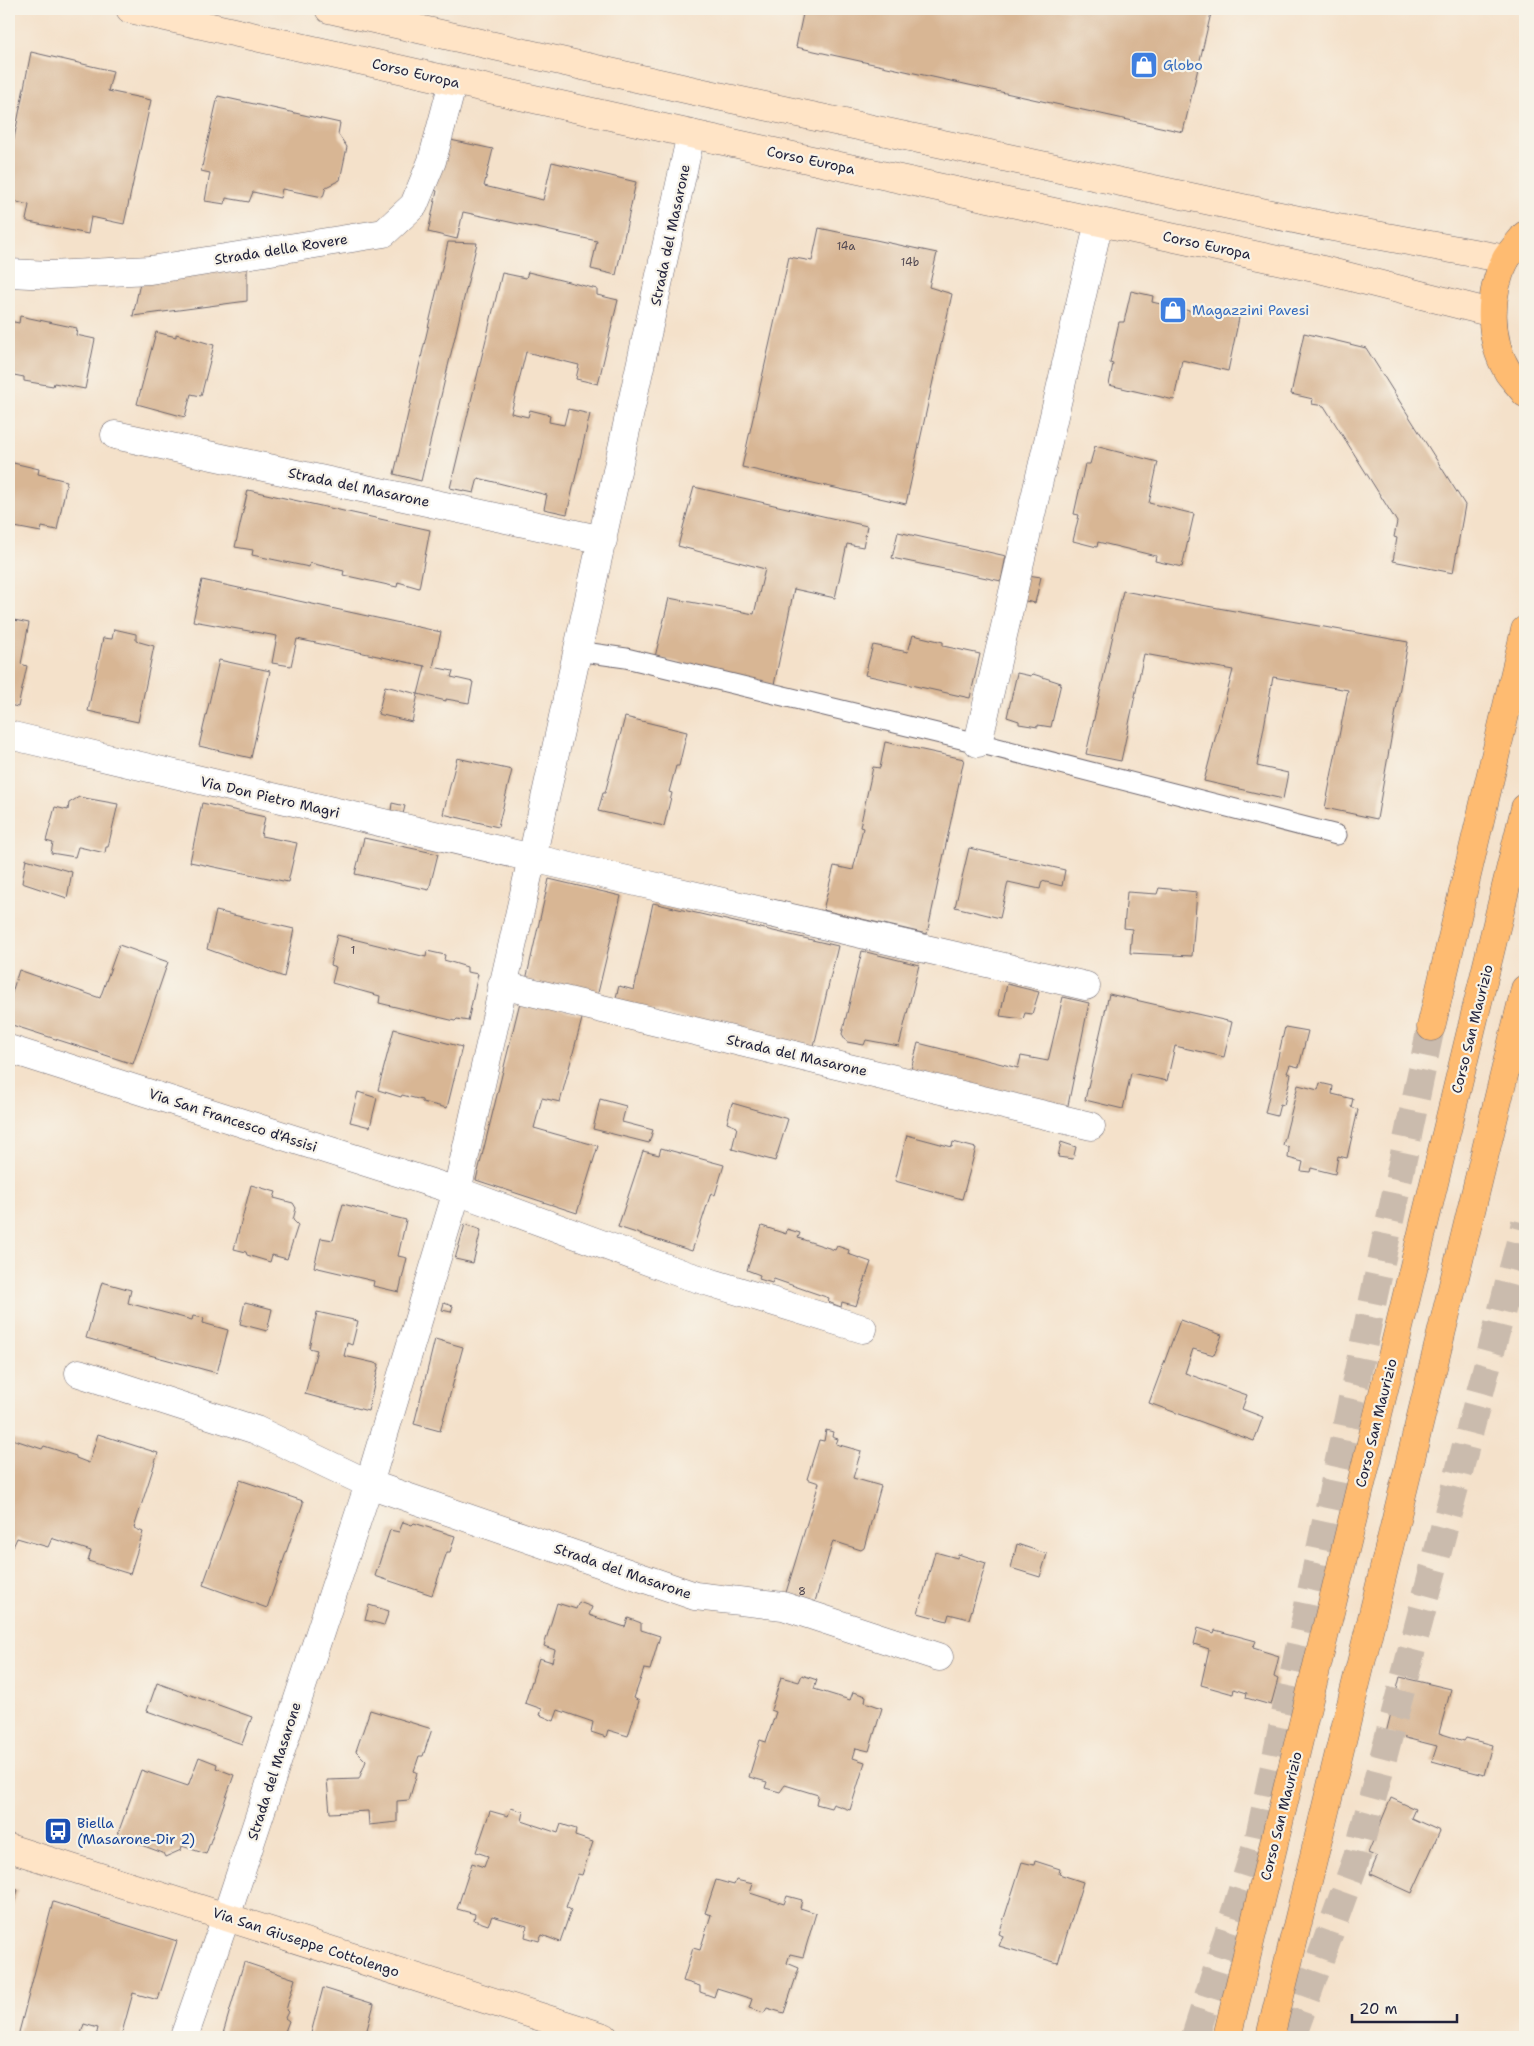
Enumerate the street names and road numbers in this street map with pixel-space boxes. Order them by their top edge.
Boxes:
street label: Corso Europa [370,54,462,92]
street label: Corso Europa [765,142,857,178]
street label: Strada del Masarone [646,163,694,307]
street label: Corso Europa [1161,227,1253,263]
street label: Strada della Rovere [213,230,349,268]
street label: Strada del Masarone [287,463,431,511]
street label: Via Don Pietro Magri [198,772,342,822]
street label: Corso San Maurizio [1447,963,1497,1095]
street label: Strada del Masarone [725,1030,869,1080]
street label: Via San Francesco d'Assisi [147,1084,319,1156]
street label: Corso San Maurizio [1351,1357,1401,1489]
street label: Strada del Masarone [552,1539,694,1603]
street label: Strada del Masarone [243,1700,305,1842]
street label: Corso San Maurizio [1256,1750,1306,1882]
street label: Via San Giuseppe Cottolengo [210,1903,402,1981]

